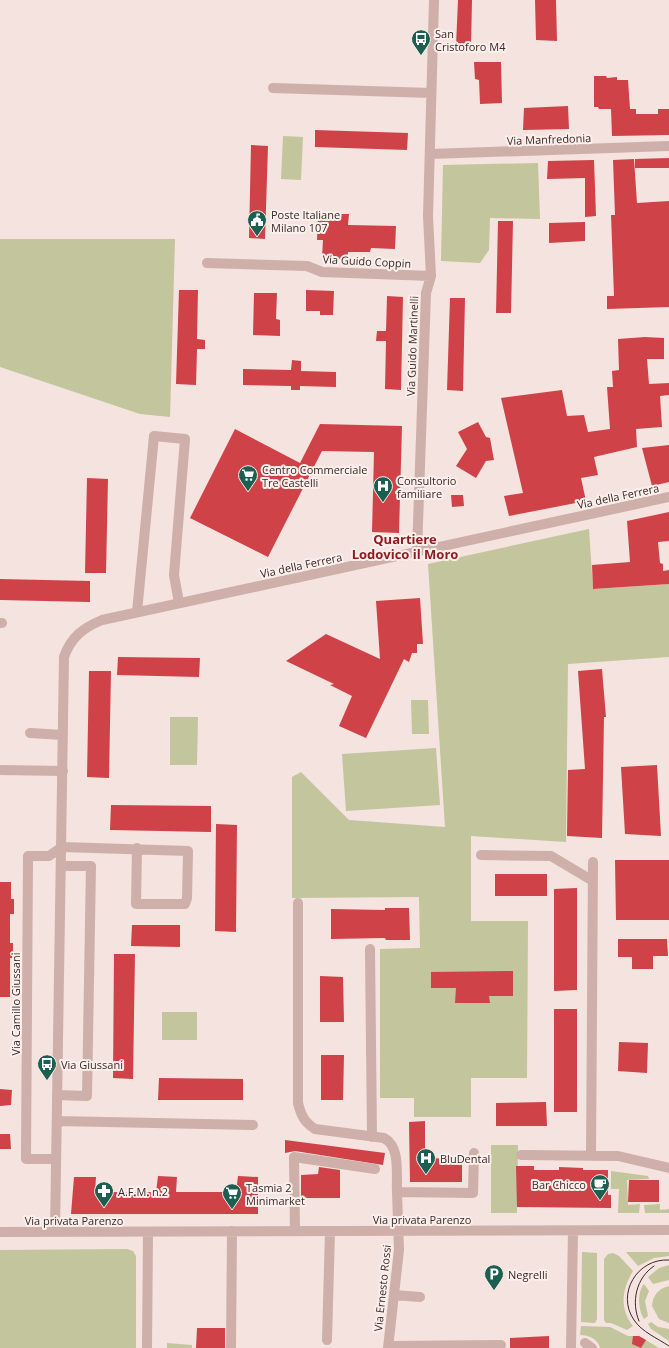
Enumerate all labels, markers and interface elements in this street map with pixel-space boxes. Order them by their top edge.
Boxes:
place label: San Cristoforo M4 [435,26,506,54]
bus stop icon: San Cristoforo M4 [410,28,432,56]
street label: Via Manfredonia [507,130,591,148]
place label: Poste Italiane Milano 107 [271,207,340,235]
public building icon: Poste Italiane Milano 107 [246,209,268,237]
street label: Via Guido Coppin [322,251,412,271]
street label: Via Guido Martinelli [403,296,421,396]
place label: Centro Commerciale Tre Castelli [262,462,367,490]
supermarket icon: Centro Commerciale Tre Castelli [237,464,259,492]
place label: Consultorio familiare [397,473,457,501]
hospital icon: Consultorio familiare [372,475,394,503]
street label: Via della Ferrera [576,480,660,512]
district label: Quartiere Lodovico il Moro [352,530,458,563]
street label: Via della Ferrera [259,549,343,581]
street label: Via Camillo Giussani [8,953,23,1055]
bus stop icon: Via Giussani [36,1053,58,1081]
place label: Via Giussani [61,1057,123,1072]
hospital icon: BluDental [415,1147,437,1175]
place label: BluDental [440,1151,490,1166]
cafe icon: Bar Chicco [589,1173,611,1201]
place label: Bar Chicco [532,1177,586,1192]
pharmacy icon: A.F.M. n.2 [93,1180,115,1208]
place label: Tasmia 2 Minimarket [246,1180,305,1208]
supermarket icon: Tasmia 2 Minimarket [221,1182,243,1210]
place label: A.F.M. n.2 [118,1184,168,1199]
street label: Via privata Parenzo [373,1212,472,1227]
street label: Via privata Parenzo [25,1213,124,1228]
street label: Via Ernesto Rossi [370,1244,394,1332]
parking icon: Negrelli [483,1263,505,1291]
place label: Negrelli [508,1267,547,1282]

